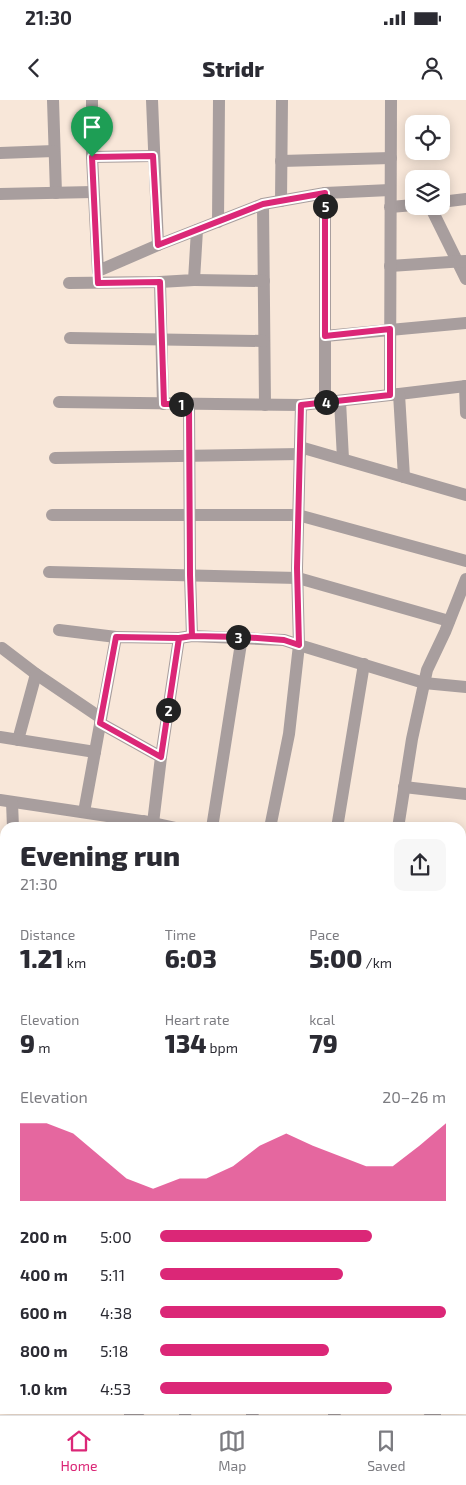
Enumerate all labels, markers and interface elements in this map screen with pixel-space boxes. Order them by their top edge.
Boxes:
text: 21:30 [25,6,72,29]
icon: back [20,54,48,82]
icon: person [418,54,446,82]
text: Stridr [202,55,264,81]
pin [71,106,113,157]
icon: arrive [78,113,106,141]
map controls [405,115,450,215]
button: locate [405,115,450,160]
button: layers [405,170,450,215]
pin: 5 [312,194,338,218]
text: 5 [322,198,329,215]
pin: 4 [314,390,338,414]
pin: 1 [168,392,194,416]
text: 4 [322,394,331,411]
text: 1 [178,396,185,413]
pin: 3 [226,624,250,650]
text: 3 [235,629,242,646]
pin: 2 [156,698,180,722]
text: 2 [164,702,173,719]
text: Evening run [20,838,180,872]
button: share [394,839,446,891]
text: 21:30 [20,874,58,893]
text: Distance [20,926,75,943]
text: Time [165,926,196,943]
text: Pace [309,926,339,943]
text: 1.21 [20,943,64,973]
text: 6:03 [165,943,217,973]
text: 5:00 [309,943,362,973]
text: km [64,954,86,971]
text: /km [362,954,392,971]
text: Elevation [20,1011,79,1028]
text: Heart rate [165,1011,229,1028]
text: kcal [309,1011,335,1028]
text: 9 [20,1028,35,1058]
text: 134 [165,1028,206,1058]
text: 79 [309,1028,338,1058]
text: m [35,1039,50,1056]
text: bpm [206,1039,238,1056]
text: Elevation [20,1087,88,1106]
text: 20–26 m [382,1087,446,1106]
text: 200 m [20,1227,67,1246]
text: 5:00 [100,1227,132,1246]
text: 400 m [20,1265,68,1284]
text: 5:11 [100,1265,125,1284]
text: 600 m [20,1303,67,1322]
text: 4:38 [100,1303,132,1322]
text: 800 m [20,1341,68,1360]
text: 5:18 [100,1341,128,1360]
text: 1.0 km [20,1379,67,1398]
text: 4:53 [100,1379,131,1398]
tab: Home [60,1427,97,1474]
tab: Map [218,1427,246,1474]
tab: Saved [367,1427,406,1474]

